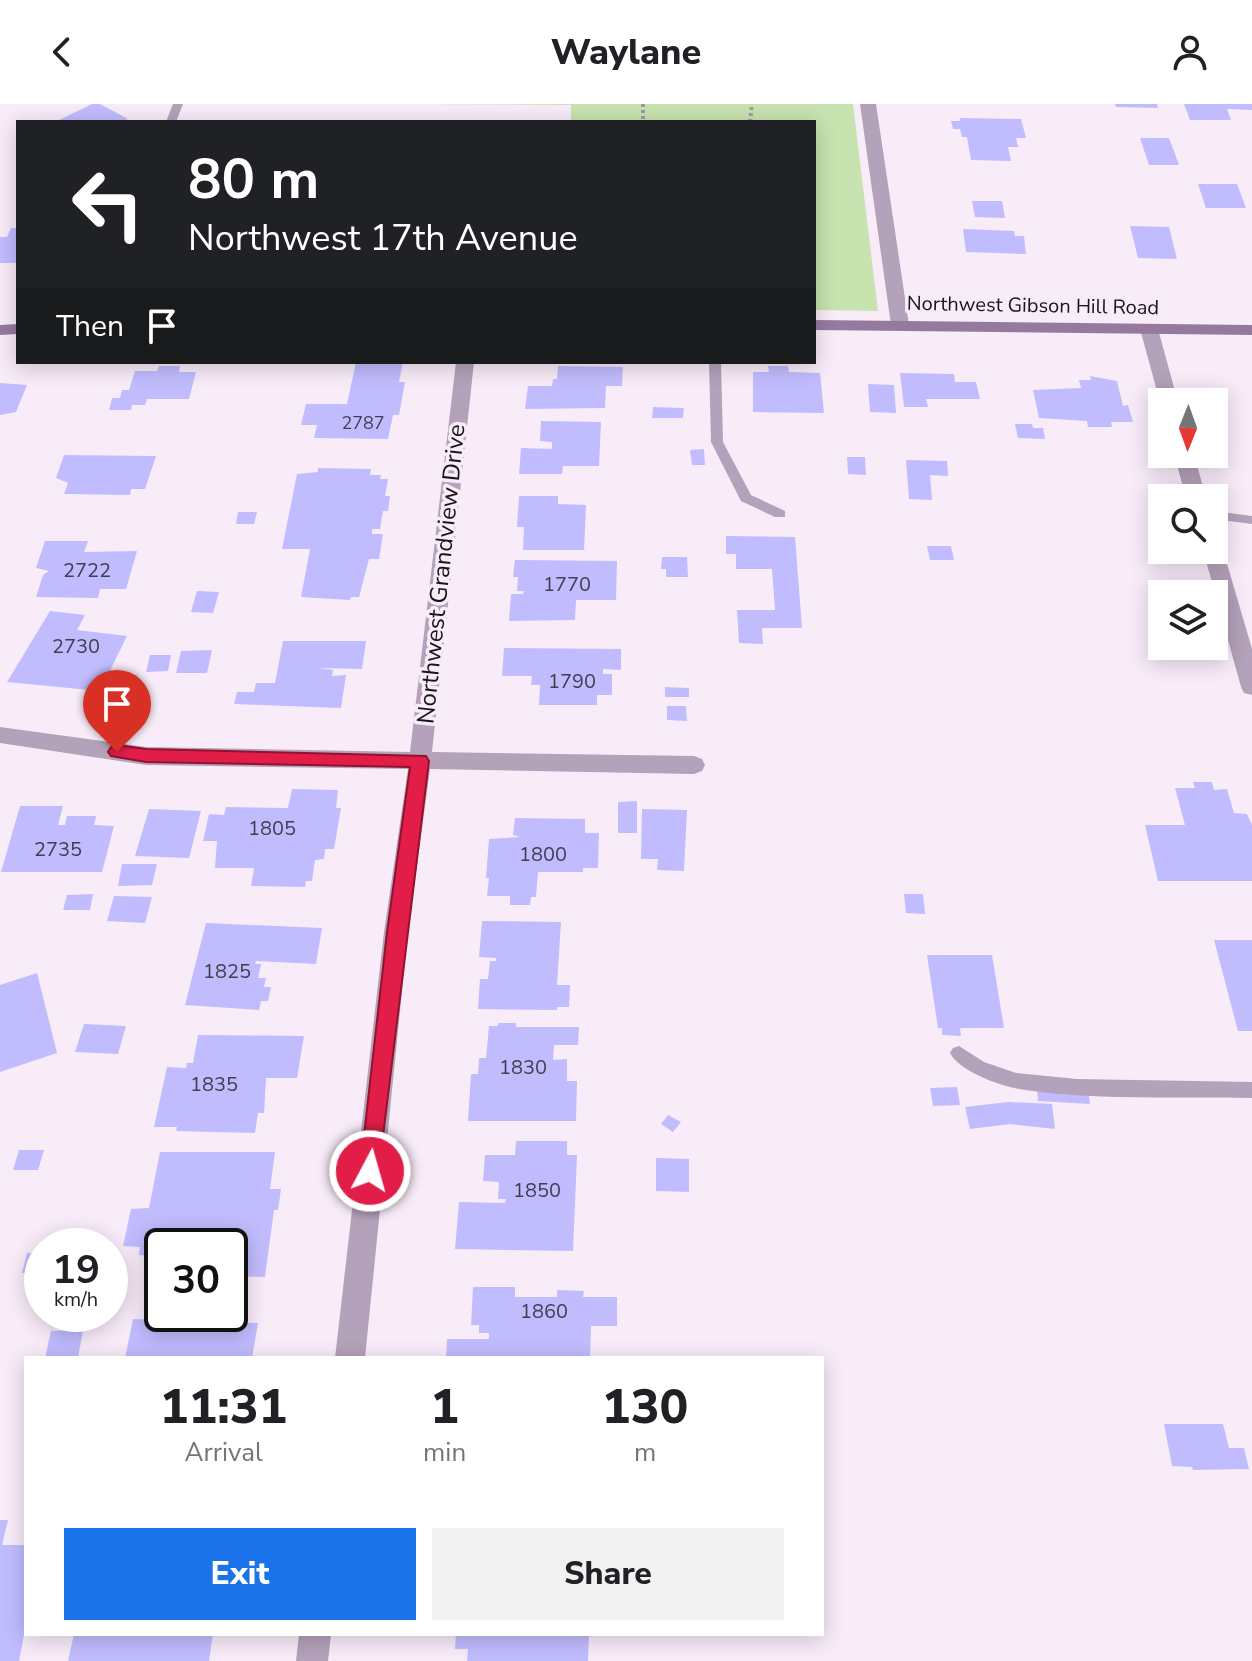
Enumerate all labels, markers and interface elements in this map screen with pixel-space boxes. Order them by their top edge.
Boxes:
text: Waylane [551,28,701,77]
icon: back [40,30,84,74]
icon: person [1168,30,1212,74]
text: 80 m [188,141,319,218]
icon: left [56,152,160,256]
text: Northwest 17th Avenue [188,214,578,263]
street label: Northwest Gibson Hill Road [907,290,1159,321]
icon: arrive [140,304,184,348]
text: Then [56,306,124,347]
north arrow [1148,388,1228,468]
map controls [1148,388,1228,660]
house number: 2787 [341,411,385,435]
street label: Northwest Grandview Drive [409,423,473,725]
button: search [1148,484,1228,564]
house number: 2722 [63,557,111,584]
house number: 1770 [543,571,591,598]
button: layers [1148,580,1228,660]
house number: 2730 [52,633,100,660]
house number: 1790 [548,668,596,695]
pin [83,670,151,752]
icon: arrive [95,682,139,726]
house number: 1805 [248,815,296,842]
house number: 2735 [34,836,82,863]
house number: 1800 [519,841,567,868]
house number: 1825 [203,958,251,985]
house number: 1830 [499,1054,547,1081]
house number: 1835 [190,1071,238,1098]
position arrow [328,1129,412,1213]
house number: 1850 [513,1177,561,1204]
speed limit sign: 30 [144,1228,248,1332]
text: 19 [52,1243,100,1297]
text: km/h [54,1286,98,1313]
house number: 1860 [520,1298,568,1325]
text: 11:31 [160,1374,287,1440]
text: 1 [430,1374,459,1440]
text: 130 [602,1374,688,1440]
text: Arrival [184,1435,263,1470]
text: min [423,1435,466,1470]
text: m [634,1435,656,1470]
button: Exit [64,1528,416,1620]
button: Share [432,1528,784,1620]

